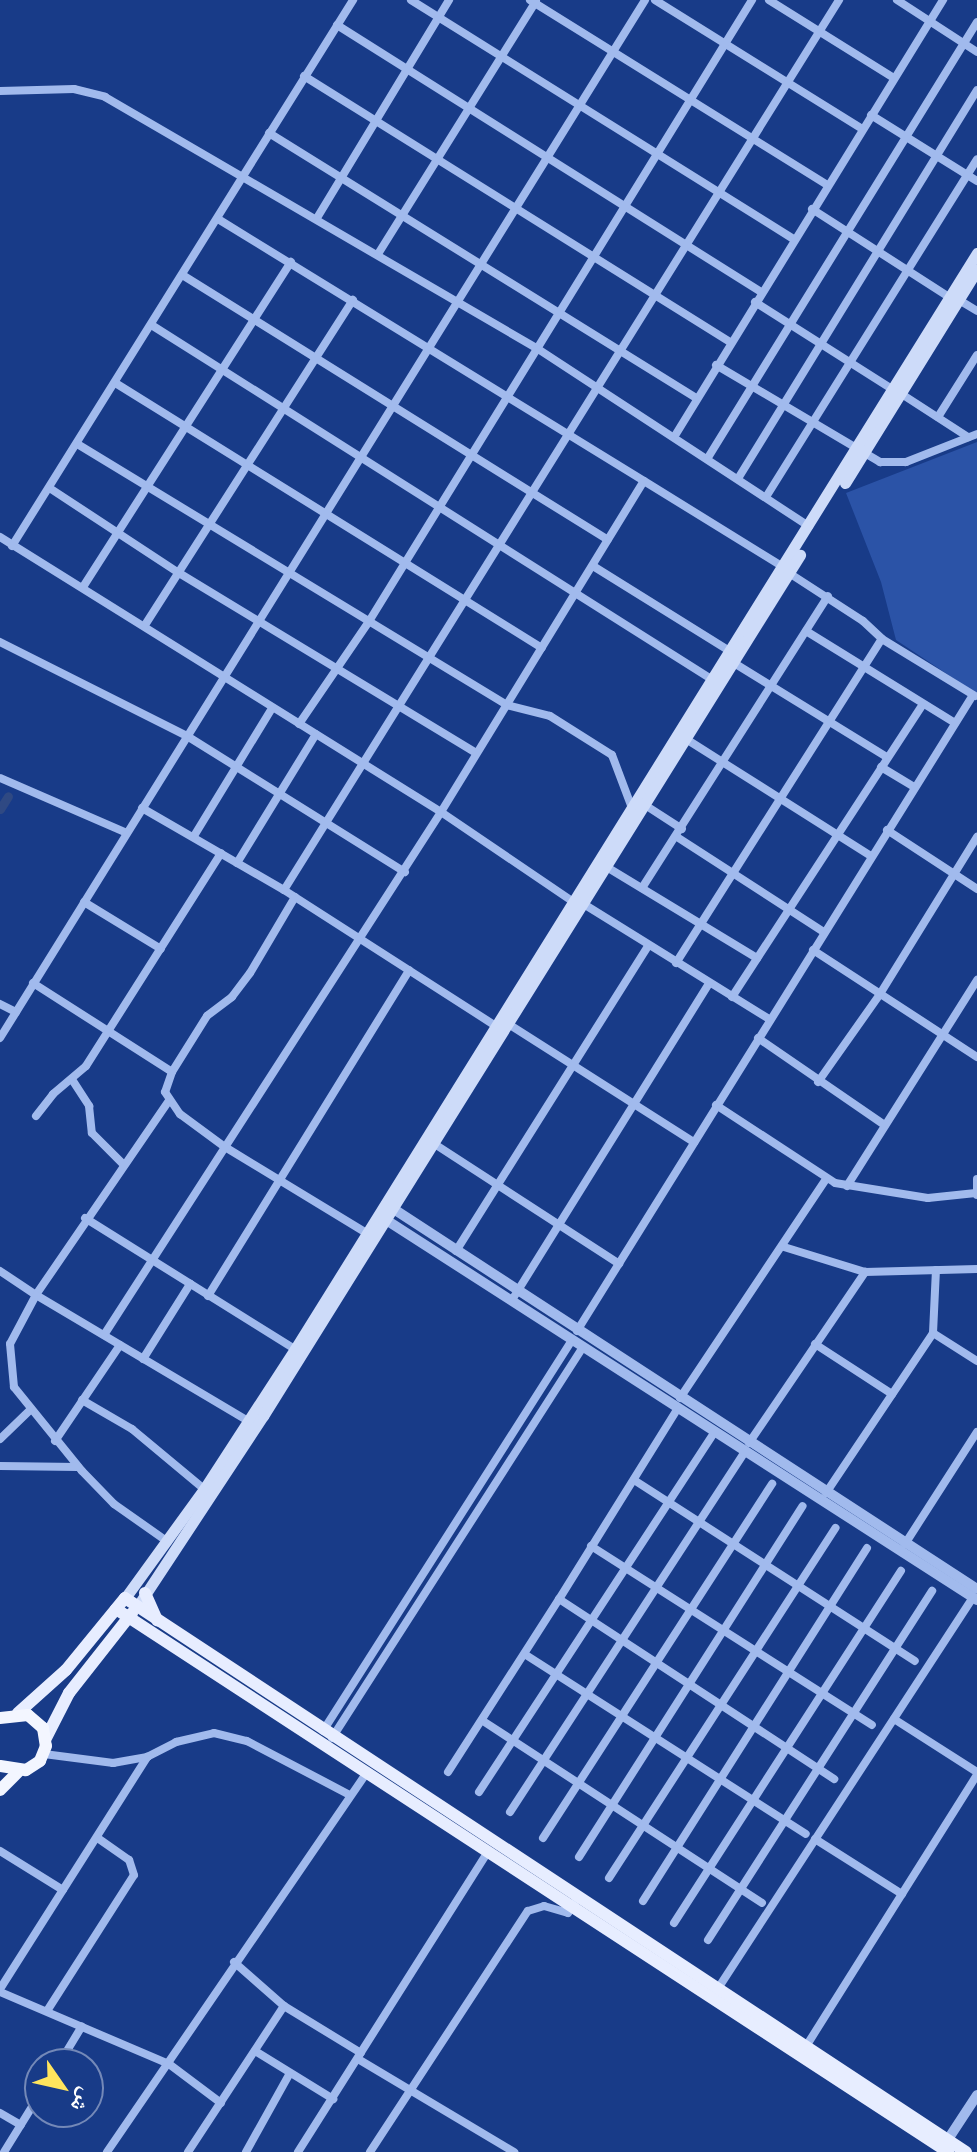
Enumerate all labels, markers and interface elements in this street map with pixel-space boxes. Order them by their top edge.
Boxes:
north arrow [24,2048,104,2128]
text: ش [65,2083,100,2118]

